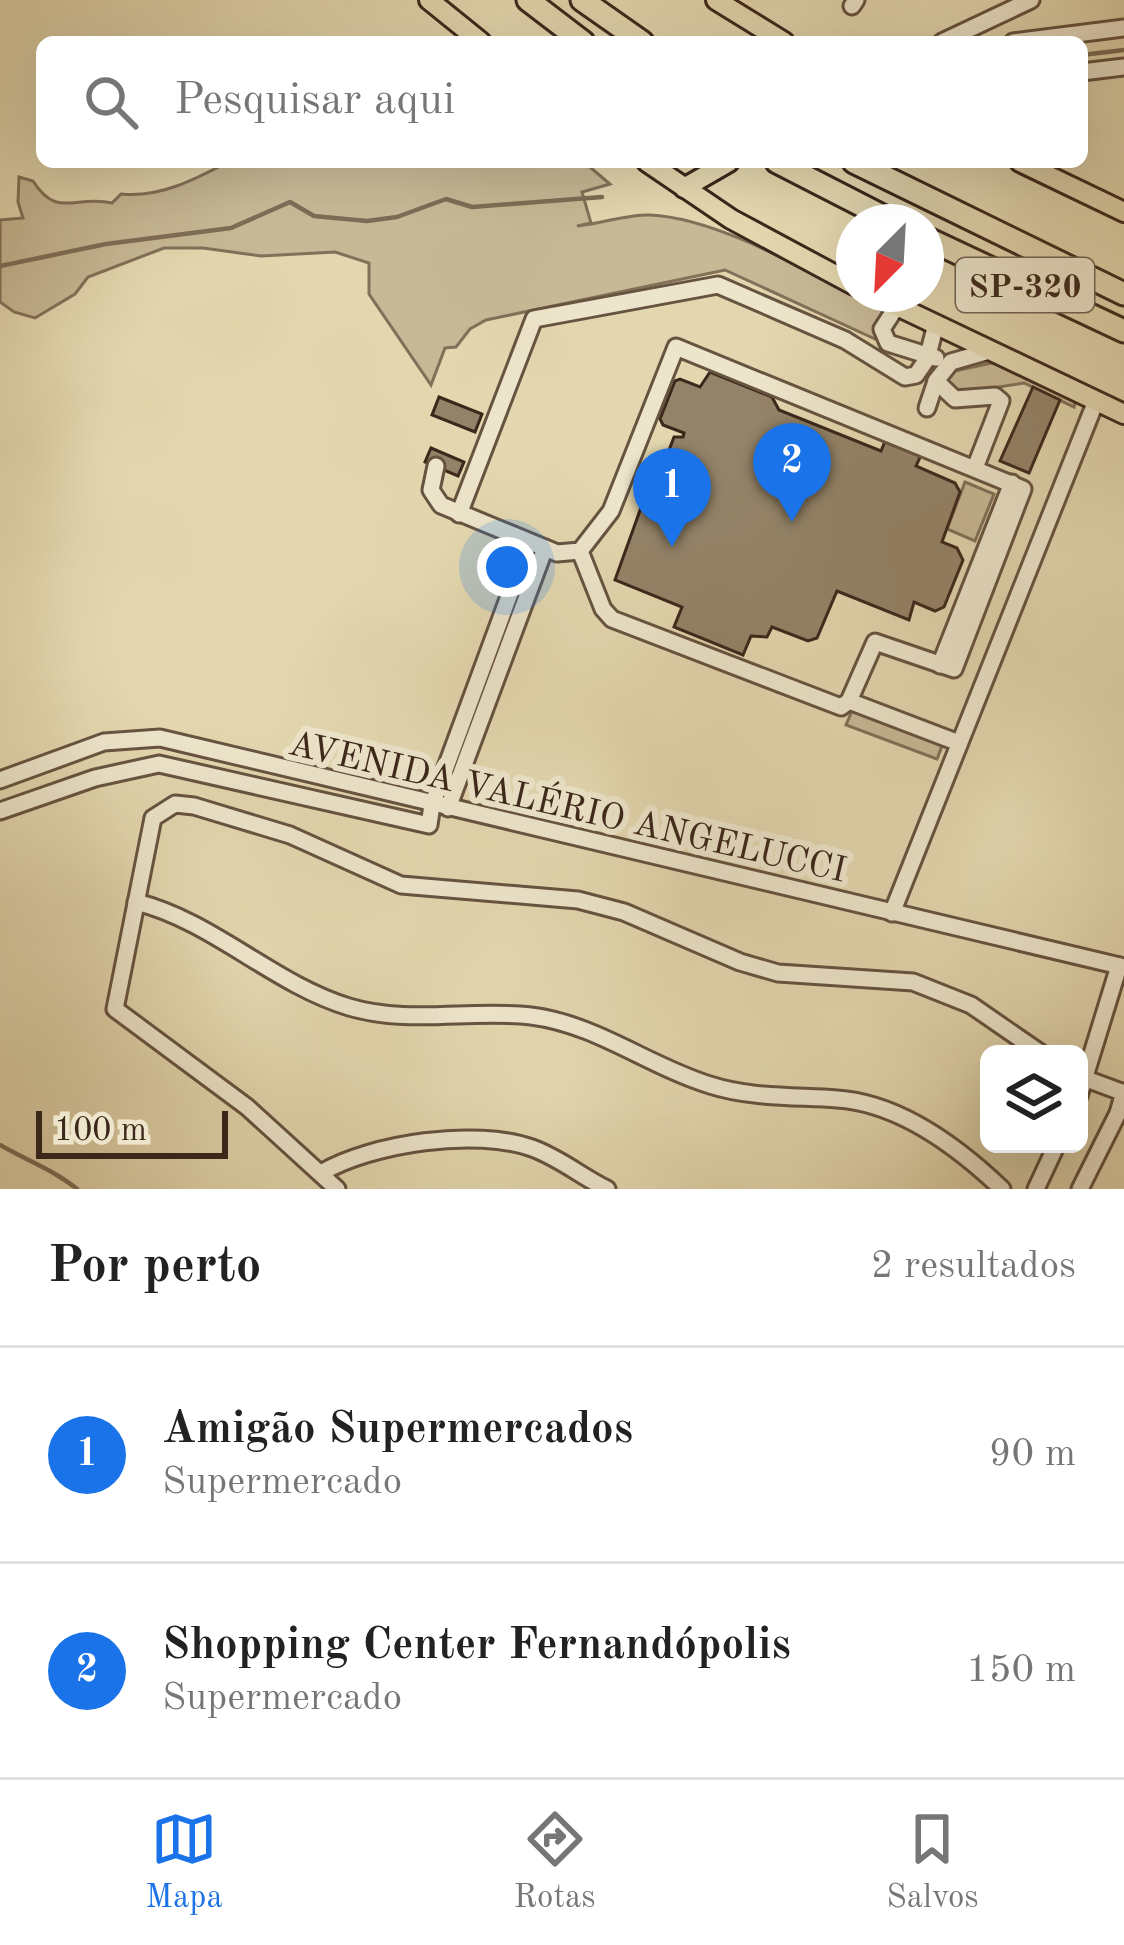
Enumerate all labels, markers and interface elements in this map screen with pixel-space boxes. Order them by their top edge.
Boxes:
search box [36,36,1088,168]
icon: search [78,69,144,135]
text: Pesquisar aqui [174,79,455,124]
north arrow [836,204,944,312]
road number: SP-320 [956,258,1094,312]
pin: 2 [753,423,831,522]
pin: 1 [633,448,711,547]
your location [477,537,537,597]
street label: AVENIDA VALÉRIO ANGELUCCI [285,720,851,891]
map controls [980,1045,1088,1153]
button: layers [980,1045,1088,1153]
scale bar [36,1105,228,1158]
text: 100 m [54,1115,147,1148]
text: Por perto [48,1242,262,1293]
text: 2 resultados [871,1247,1076,1286]
text: Amigão Supermercados [162,1408,633,1453]
text: 1 [76,1435,98,1474]
text: 90 m [989,1435,1076,1474]
text: Supermercado [162,1463,402,1502]
text: Shopping Center Fernandópolis [162,1624,791,1669]
text: 2 [76,1651,98,1690]
text: 150 m [966,1651,1076,1690]
text: Supermercado [162,1679,402,1718]
tab: Mapa [145,1806,223,1919]
tab: Rotas [513,1806,596,1919]
tab: Salvos [886,1806,979,1919]

